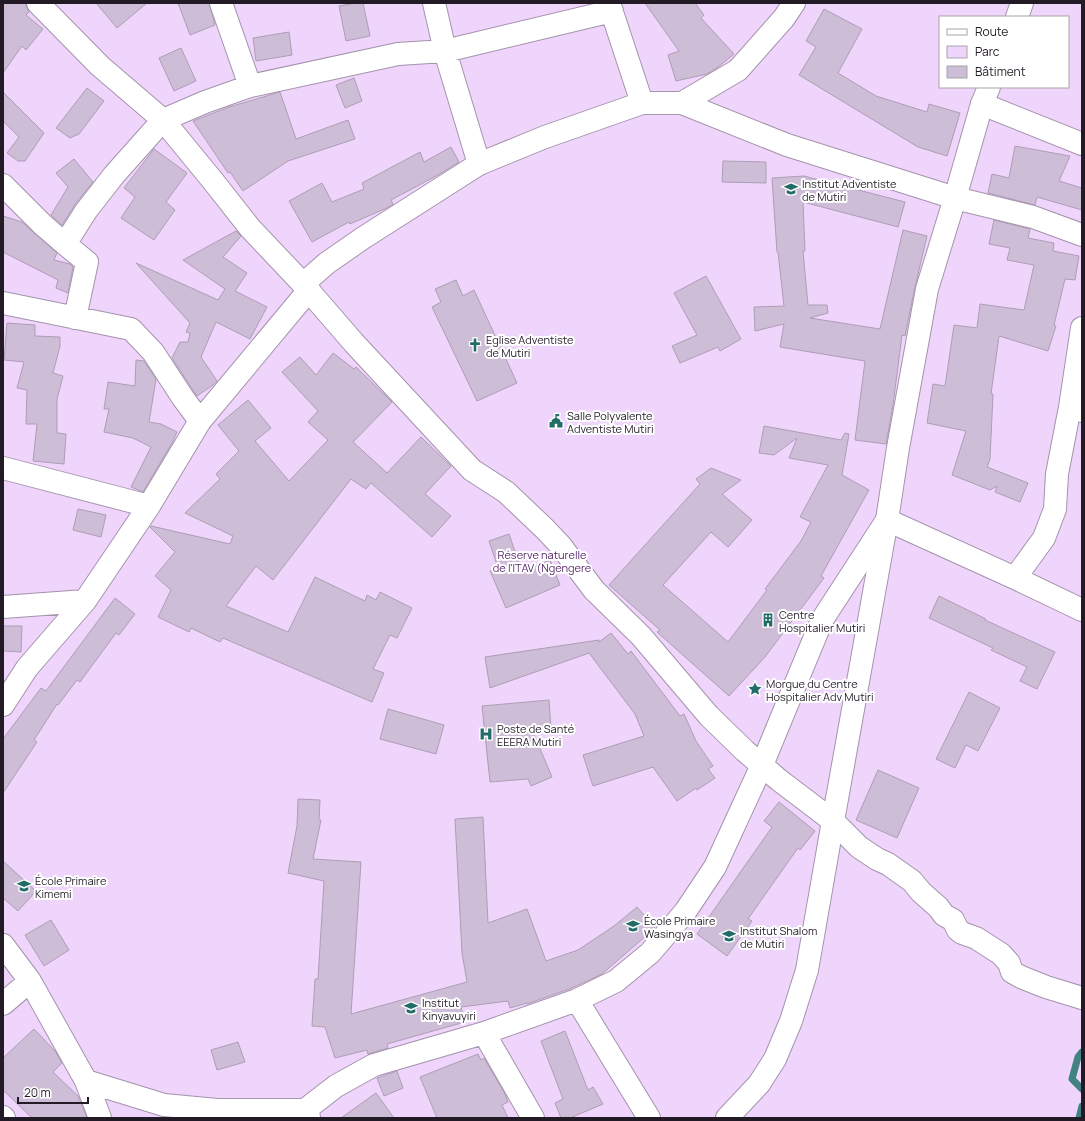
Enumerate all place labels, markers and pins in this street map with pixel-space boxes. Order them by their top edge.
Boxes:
place label: Institut Adventiste de Mutiri [802,176,897,204]
school or university icon: Institut Adventiste de Mutiri [783,181,799,197]
place label: Eglise Adventiste de Mutiri [486,332,574,360]
church icon: Eglise Adventiste de Mutiri [467,337,483,353]
place label: Salle Polyvalente Adventiste Mutiri [567,408,654,436]
public building icon: Salle Polyvalente Adventiste Mutiri [548,413,564,429]
place label: Centre Hospitalier Mutiri [779,607,865,635]
building icon: Centre Hospitalier Mutiri [760,612,776,628]
place label: Morgue du Centre Hospitalier Adv Mutiri [766,676,874,704]
place icon: Morgue du Centre Hospitalier Adv Mutiri [747,681,763,697]
place label: Poste de Santé EEERA Mutiri [497,721,575,749]
hospital icon: Poste de Santé EEERA Mutiri [478,726,494,742]
place label: École Primaire Kimemi [35,873,107,901]
school or university icon: École Primaire Kimemi [16,878,32,894]
place label: École Primaire Wasingya [644,913,716,941]
school or university icon: École Primaire Wasingya [625,918,641,934]
place label: Institut Shalom de Mutiri [740,923,817,951]
school or university icon: Institut Shalom de Mutiri [721,928,737,944]
place label: Institut Kinyavuyiri [422,995,476,1023]
school or university icon: Institut Kinyavuyiri [403,1000,419,1016]

